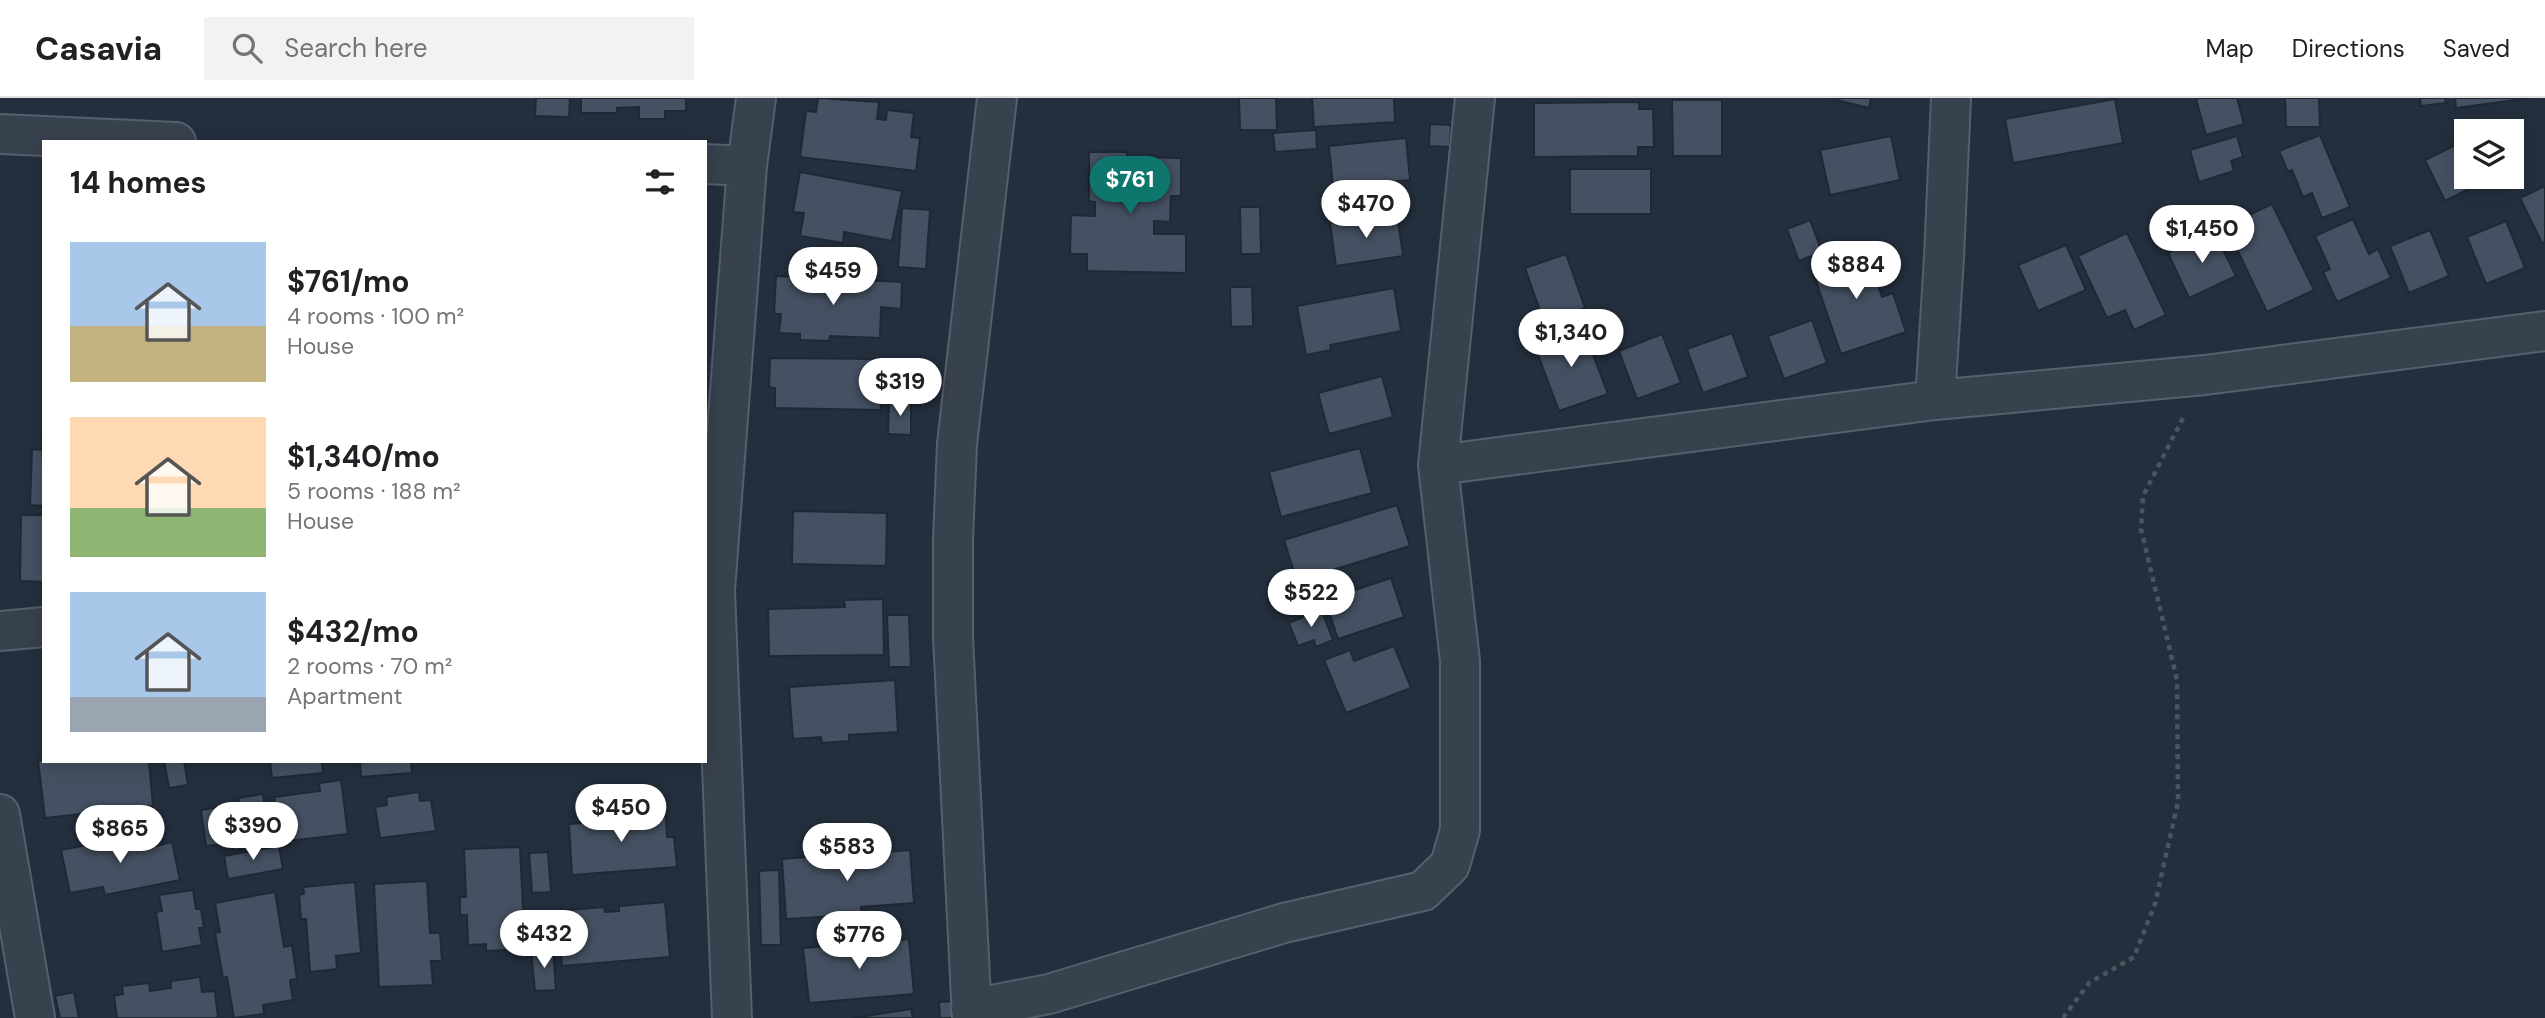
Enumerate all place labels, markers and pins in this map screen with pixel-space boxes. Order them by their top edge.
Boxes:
pin: $761 [1089,156,1171,216]
pin: $470 [1325,180,1407,240]
pin: $1,450 [2145,206,2259,265]
pin: $884 [1815,242,1897,301]
pin: $459 [792,248,874,307]
pin: $1,340 [1514,310,1628,369]
pin: $319 [859,358,941,418]
pin: $522 [1270,570,1352,629]
pin: $450 [580,784,662,844]
pin: $390 [212,802,294,862]
pin: $865 [79,806,161,865]
pin: $583 [806,824,888,883]
pin: $432 [503,910,585,970]
pin: $776 [818,912,900,971]

